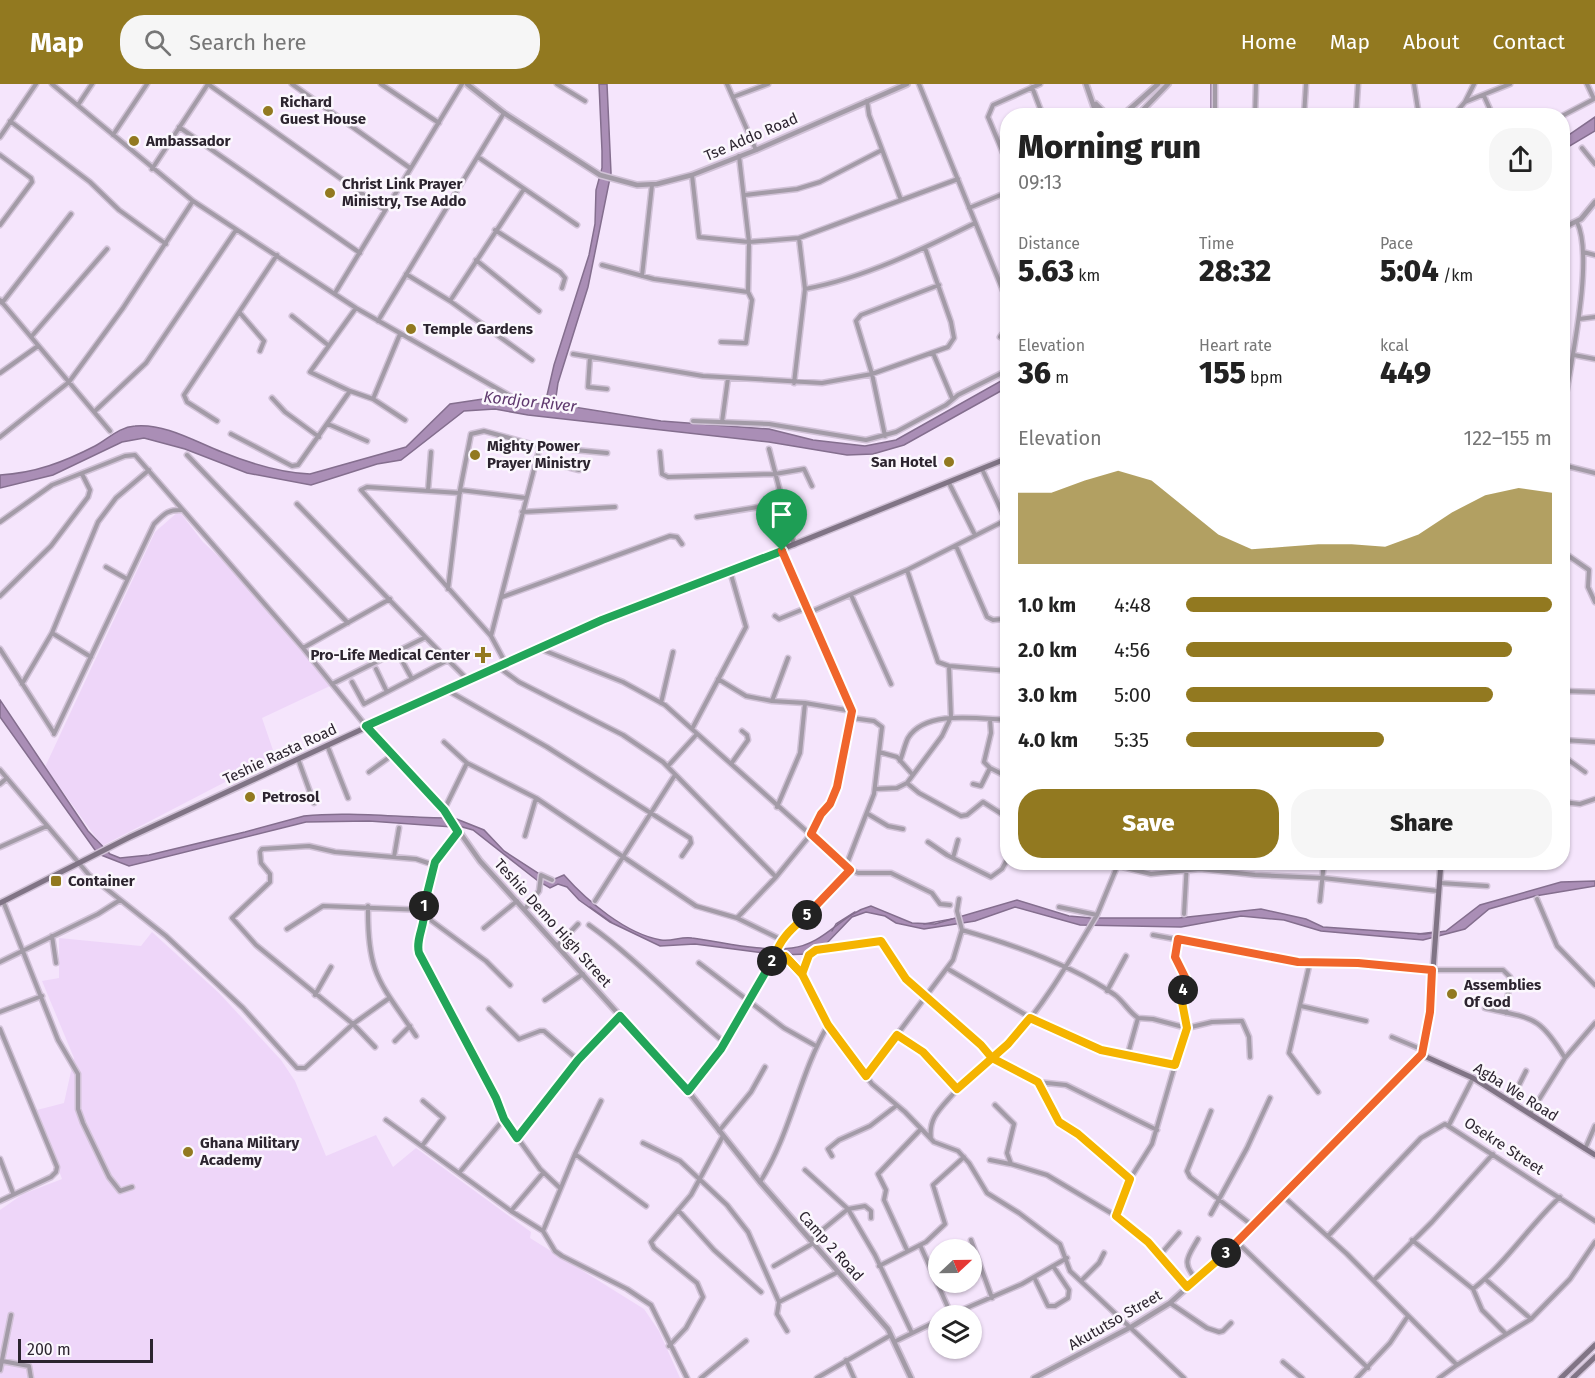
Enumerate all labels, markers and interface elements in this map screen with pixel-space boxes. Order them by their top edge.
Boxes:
search box [120,15,540,69]
text: Map [30,26,84,59]
icon: search [141,26,174,59]
text: Search here [189,29,307,56]
text: Home [1241,29,1297,55]
text: Map [1330,29,1370,55]
text: About [1403,29,1460,55]
text: Contact [1493,29,1565,55]
place label: Richard Guest House [280,93,366,128]
marker: Richard Guest House [261,104,275,118]
street label: Tse Addo Road [701,109,801,165]
text: Morning run [1018,127,1201,167]
button: share [1489,128,1552,191]
place label: Ambassador [145,132,232,150]
marker: Ambassador [127,134,141,148]
text: 09:13 [1018,170,1062,194]
place label: Christ Link Prayer Ministry, Tse Addo [342,175,467,210]
marker: Christ Link Prayer Ministry, Tse Addo [323,186,337,200]
text: Distance [1018,234,1080,253]
text: Time [1199,234,1234,253]
text: Pace [1380,234,1413,253]
text: 5.63 [1018,253,1074,289]
text: 28:32 [1199,253,1271,289]
text: 5:04 [1380,253,1439,289]
text: km [1074,266,1100,285]
text: /km [1439,266,1473,285]
place label: Temple Gardens [423,320,533,338]
marker: Temple Gardens [404,322,418,336]
text: Elevation [1018,336,1085,355]
text: Heart rate [1199,336,1272,355]
text: kcal [1380,336,1409,355]
text: 36 [1018,355,1051,391]
text: 155 [1199,355,1246,391]
text: 449 [1380,355,1431,391]
text: m [1051,368,1069,387]
text: bpm [1246,368,1283,387]
water label: Kordjor River [482,387,578,416]
text: Elevation [1018,426,1102,450]
text: 122–155 m [1464,426,1552,450]
place label: Mighty Power Prayer Ministry [487,437,591,472]
marker: Mighty Power Prayer Ministry [468,448,482,462]
place label: San Hotel [871,453,938,471]
marker: San Hotel [942,455,956,469]
pin [756,489,807,551]
icon: arrive [765,498,798,531]
text: 1.0 km [1018,593,1076,617]
text: 4:48 [1114,593,1151,617]
text: 2.0 km [1018,638,1077,662]
text: 4:56 [1114,638,1150,662]
place label: Pro-Life Medical Center [310,646,471,664]
marker: Pro-Life Medical Center [474,646,492,664]
text: 3.0 km [1018,683,1077,707]
text: 5:00 [1114,683,1151,707]
street label: Teshie Rasta Road [220,720,340,788]
text: 4.0 km [1018,728,1078,752]
text: 5:35 [1114,728,1149,752]
place label: Petrosol [262,788,320,806]
button: Save [1018,789,1279,858]
button: Share [1291,789,1552,858]
marker: Petrosol [243,790,257,804]
street label: Teshie Demo High Street [491,855,616,991]
place label: Container [68,872,136,890]
marker: Container [49,874,63,888]
pin: 1 [409,891,439,921]
text: 1 [420,896,428,915]
pin: 5 [792,900,822,930]
text: 5 [803,905,811,924]
pin: 2 [757,946,787,976]
text: 2 [768,951,776,970]
pin: 4 [1168,975,1198,1005]
place label: Assemblies Of God [1463,976,1541,1011]
text: 4 [1178,980,1188,999]
marker: Assemblies Of God [1445,987,1459,1001]
street label: Agba We Road [1470,1059,1562,1125]
street label: Osekre Street [1461,1114,1548,1179]
place label: Ghana Military Academy [199,1134,300,1169]
marker: Ghana Military Academy [181,1145,195,1159]
street label: Camp 2 Road [795,1207,867,1285]
pin: 3 [1211,1238,1241,1268]
north arrow [928,1239,982,1293]
map controls [928,1239,982,1359]
text: 3 [1222,1243,1230,1262]
street label: Akututso Street [1065,1286,1165,1354]
button: layers [928,1305,982,1359]
scale bar [18,1336,153,1364]
text: 200 m [27,1340,71,1359]

